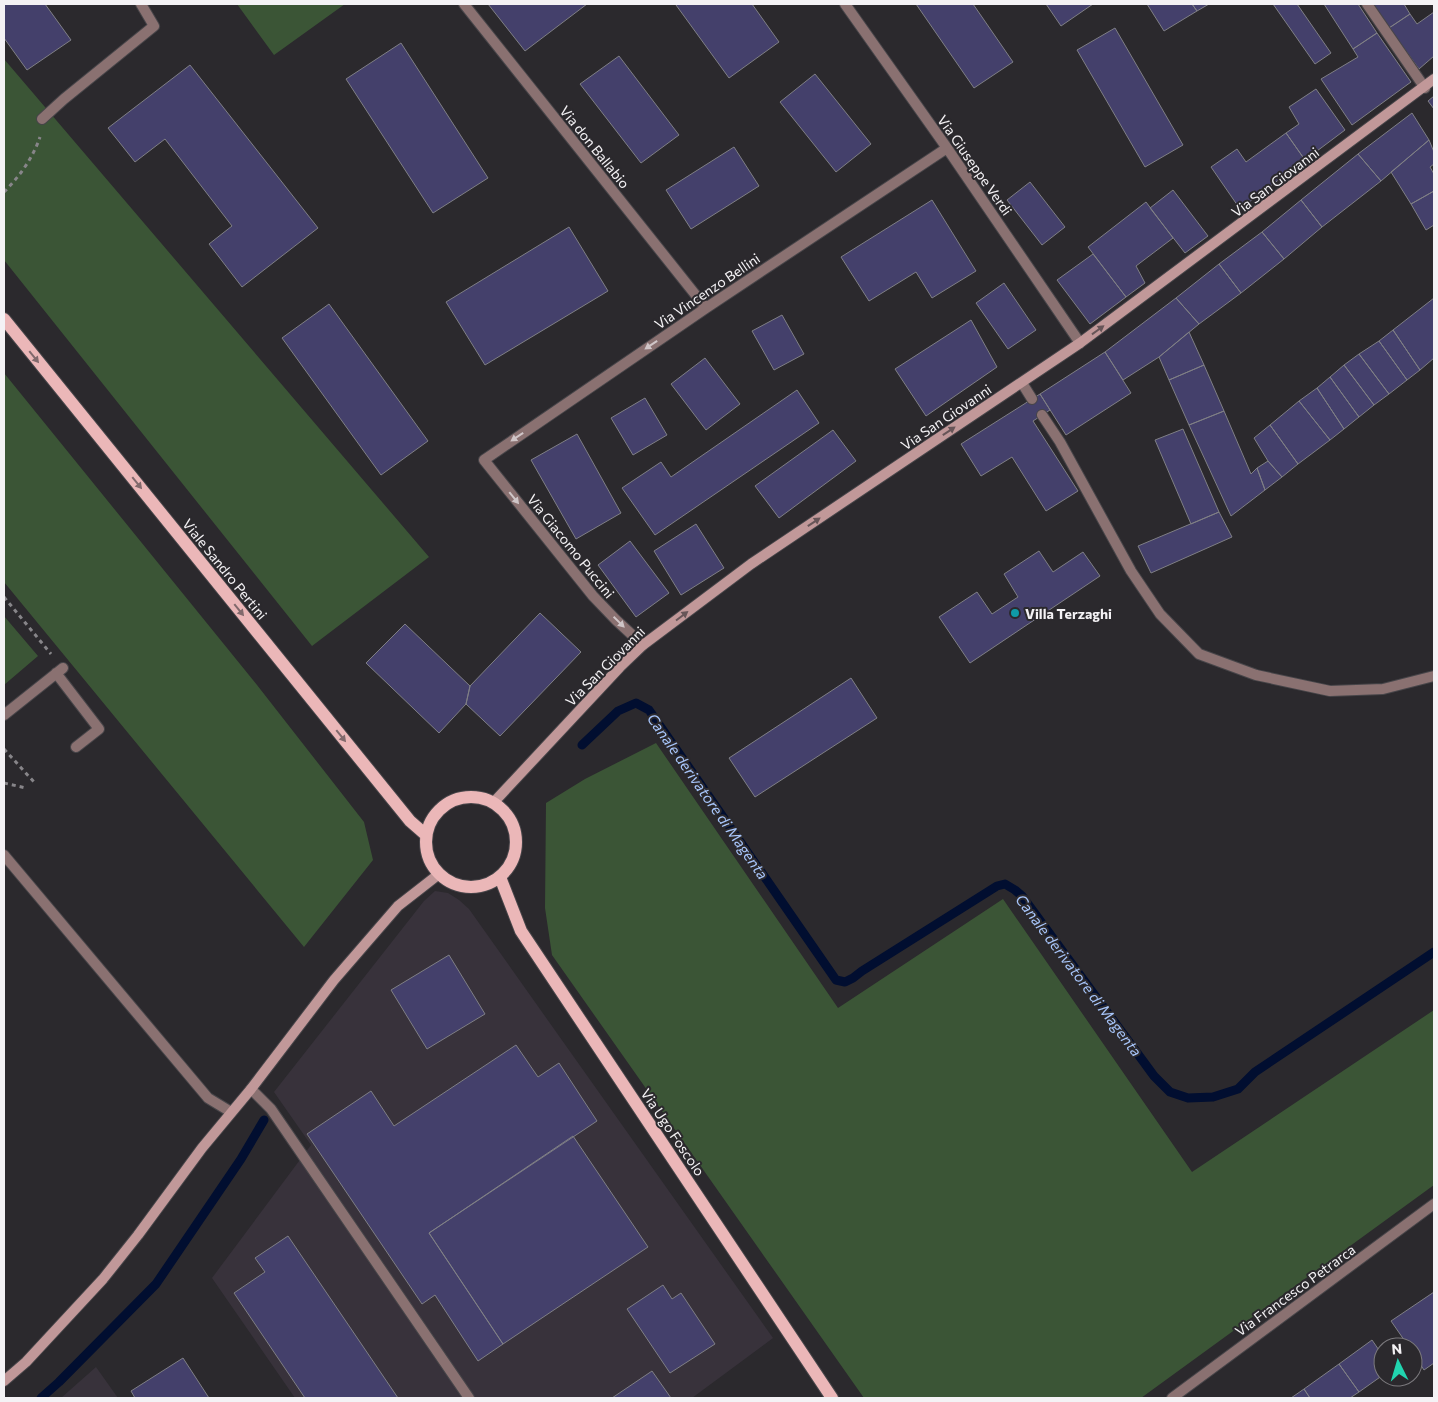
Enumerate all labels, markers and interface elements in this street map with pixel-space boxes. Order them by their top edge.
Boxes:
street label: Via don Ballabio [556,102,634,192]
street label: Via Giuseppe Verdi [934,112,1016,218]
street label: Via San Giovanni [1228,143,1322,221]
street label: Via Vincenzo Bellini [651,249,763,333]
one-way arrow [1091,325,1105,335]
one-way arrow [644,340,658,350]
one-way arrow [29,350,40,363]
street label: Via San Giovanni [898,380,994,454]
one-way arrow [943,426,956,436]
one-way arrow [510,432,524,442]
one-way arrow [131,476,142,489]
one-way arrow [509,491,520,504]
street label: Via Giacomo Puccini [524,491,618,601]
street label: Viale Sandro Pertini [179,515,271,623]
one-way arrow [808,517,821,527]
one-way arrow [233,603,244,616]
place label: Villa Terzaghi [1025,605,1112,622]
marker: Villa Terzaghi [1009,607,1021,619]
one-way arrow [675,611,689,621]
one-way arrow [612,616,624,628]
street label: Via San Giovanni [562,623,648,709]
water label: Canale derivatore di Magenta [644,710,772,883]
one-way arrow [336,729,347,742]
water label: Canale derivatore di Magenta [1012,890,1146,1060]
street label: Via Ugo Foscolo [638,1085,708,1179]
street label: Via Francesco Petrarca [1232,1241,1358,1339]
north arrow [1373,1337,1423,1387]
text: N [1391,1340,1403,1357]

